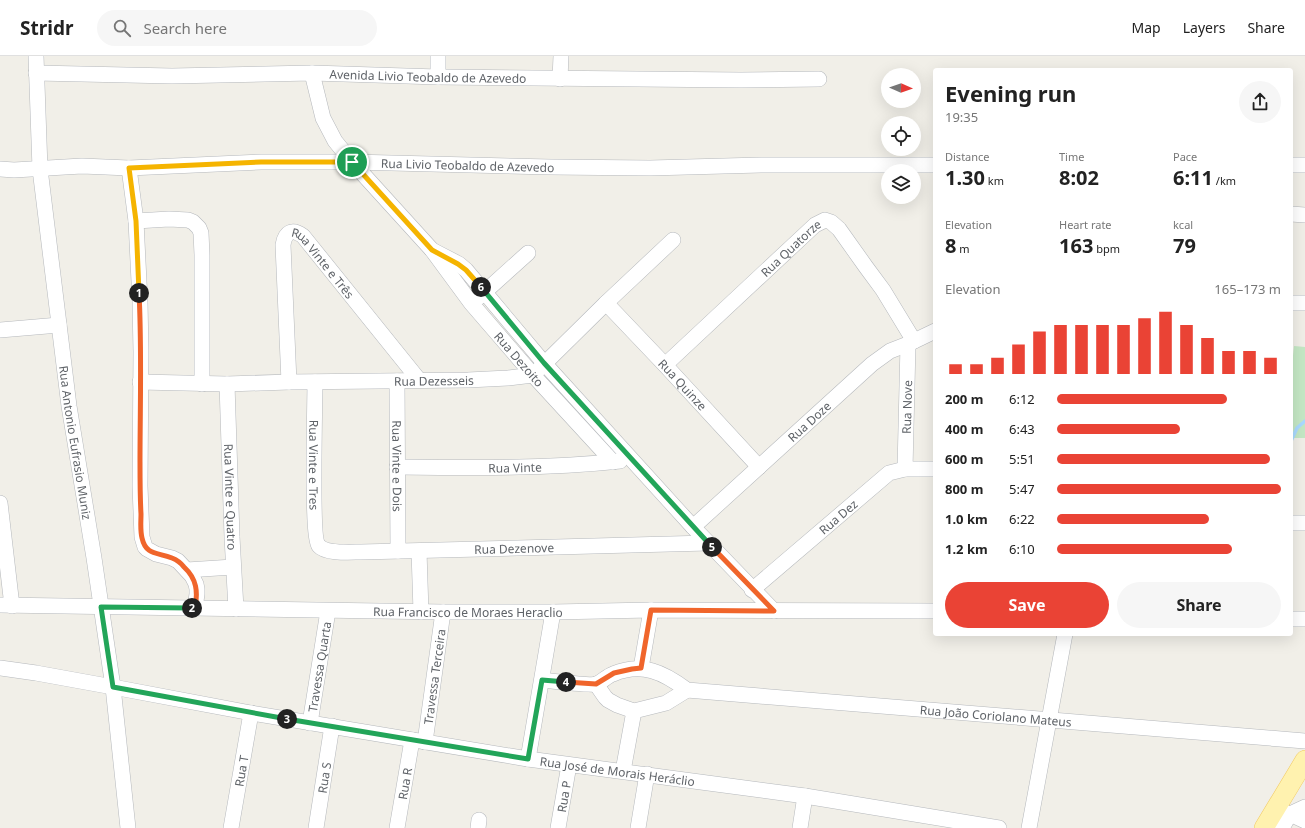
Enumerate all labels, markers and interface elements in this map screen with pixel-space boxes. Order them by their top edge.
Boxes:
search box [97,10,377,46]
text: Stridr [20,15,73,41]
icon: search [111,17,133,39]
text: Search here [143,18,227,38]
text: Map [1132,18,1161,37]
text: Layers [1183,18,1225,37]
text: Share [1247,18,1285,37]
street label: Avenida Livio Teobaldo de Azevedo [329,65,526,86]
north arrow [881,68,921,108]
map controls [881,68,921,204]
text: Evening run [945,78,1076,108]
button: share [1239,81,1281,123]
text: 19:35 [945,108,978,126]
button: locate [881,116,921,156]
pin [335,145,369,179]
text: Distance [945,149,990,164]
text: Time [1059,149,1084,164]
text: Pace [1173,149,1197,164]
icon: arrive [341,151,363,173]
street label: Rua Livio Teobaldo de Azevedo [381,154,554,176]
button: layers [881,164,921,204]
text: 1.30 [945,164,985,191]
text: 8:02 [1059,164,1099,191]
text: 6:11 [1173,164,1213,191]
text: km [985,173,1004,188]
text: /km [1213,173,1236,188]
street label: Rua Quatorze [757,215,824,280]
text: Elevation [945,217,992,232]
text: Heart rate [1059,217,1112,232]
text: kcal [1173,217,1193,232]
street label: Rua Vinte e Três [290,223,359,302]
text: 8 [945,232,956,259]
text: 163 [1059,232,1093,259]
text: 79 [1173,232,1196,259]
text: m [956,241,970,256]
text: bpm [1093,241,1120,256]
pin: 6 [471,277,491,297]
text: 6 [478,279,484,294]
text: Elevation [945,280,1001,298]
text: 165–173 m [1214,280,1281,298]
pin: 1 [129,283,149,303]
text: 1 [136,285,142,300]
street label: Rua Dezoito [491,328,548,390]
street label: Rua Quinze [655,355,711,414]
street label: Rua Antonio Eufrasio Muniz [56,365,96,521]
street label: Rua Dezesseis [394,371,474,389]
street label: Rua Nove [897,380,916,434]
text: 200 m [945,390,983,408]
text: 6:12 [1009,390,1035,408]
street label: Rua Doze [784,397,835,445]
street label: Rua Vinte e Tres [305,420,323,511]
street label: Rua Vinte e Dois [389,420,406,512]
text: 400 m [945,420,983,438]
text: 6:43 [1009,420,1035,438]
street label: Rua Vinte e Quatro [220,443,241,551]
text: 600 m [945,450,983,468]
text: 5:51 [1009,450,1035,468]
street label: Rua Vinte [488,458,542,476]
text: 800 m [945,480,983,498]
text: 5:47 [1009,480,1035,498]
street label: Rua Dez [815,495,861,538]
text: 1.0 km [945,510,988,528]
text: 6:22 [1009,510,1035,528]
pin: 5 [702,537,722,557]
street label: Rua Dezenove [474,538,555,558]
text: 5 [709,539,715,554]
text: 1.2 km [945,540,988,558]
text: 6:10 [1009,540,1035,558]
button: Save [945,582,1109,628]
button: Share [1117,582,1281,628]
pin: 2 [182,598,202,618]
text: 2 [189,600,195,615]
street label: Rua Francisco de Moraes Heraclio [373,602,563,621]
street label: Travessa Quarta [303,620,335,713]
street label: Travessa Terceira [419,628,449,725]
pin: 4 [556,672,576,692]
text: 4 [563,674,569,689]
street label: Rua João Coriolano Mateus [919,701,1073,730]
pin: 3 [277,709,297,729]
text: 3 [284,711,290,726]
street label: Rua José de Morais Heráclio [539,752,696,790]
street label: Rua T [230,754,252,788]
street label: Rua S [313,760,335,794]
street label: Rua R [393,766,416,801]
street label: Rua P [552,779,575,814]

